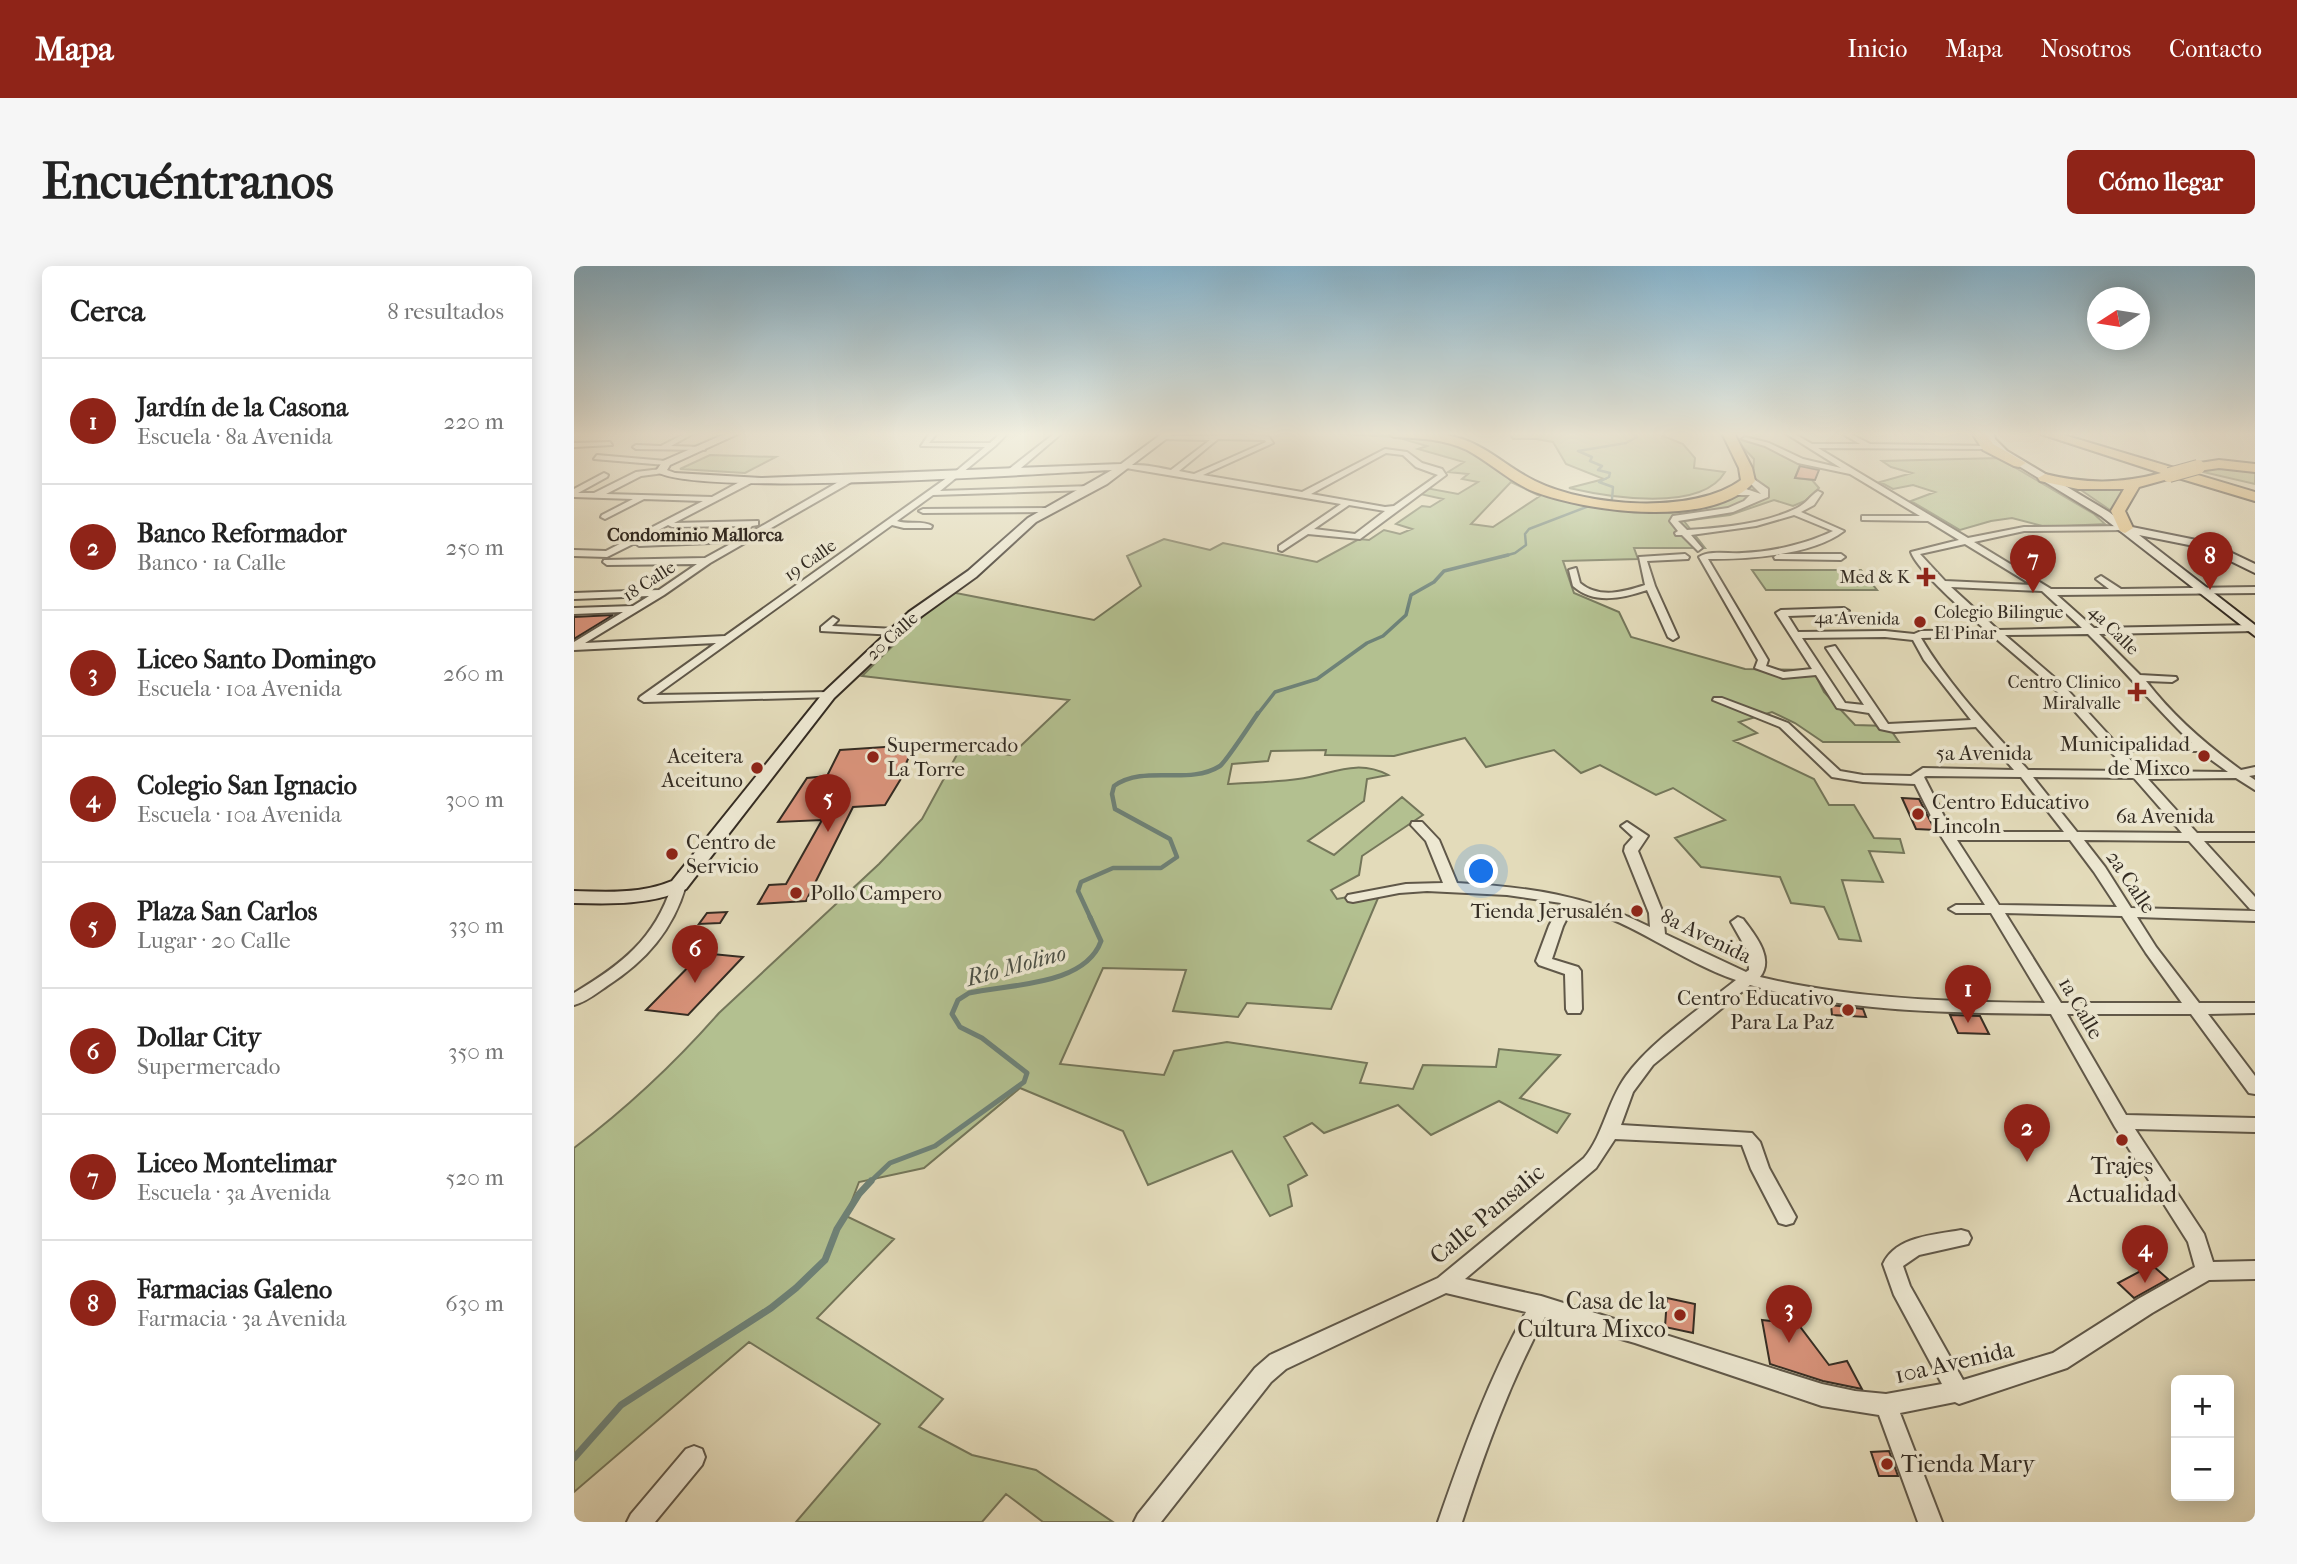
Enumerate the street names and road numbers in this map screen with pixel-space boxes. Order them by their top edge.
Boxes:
street label: 19 Calle [780,535,841,586]
street label: 18 Calle [619,557,680,606]
street label: 4a Calle [2084,601,2143,660]
street label: 4a Avenida [1814,607,1901,630]
street label: 20 Calle [862,608,923,665]
street label: 5a Avenida [1936,741,2032,765]
street label: 6a Avenida [2116,804,2215,828]
street label: 2a Calle [2101,846,2161,918]
street label: 8a Avenida [1657,904,1755,968]
street label: 1a Calle [2054,973,2108,1043]
street label: Calle Pansalic [1424,1158,1550,1270]
street label: 10a Avenida [1892,1335,2017,1389]

